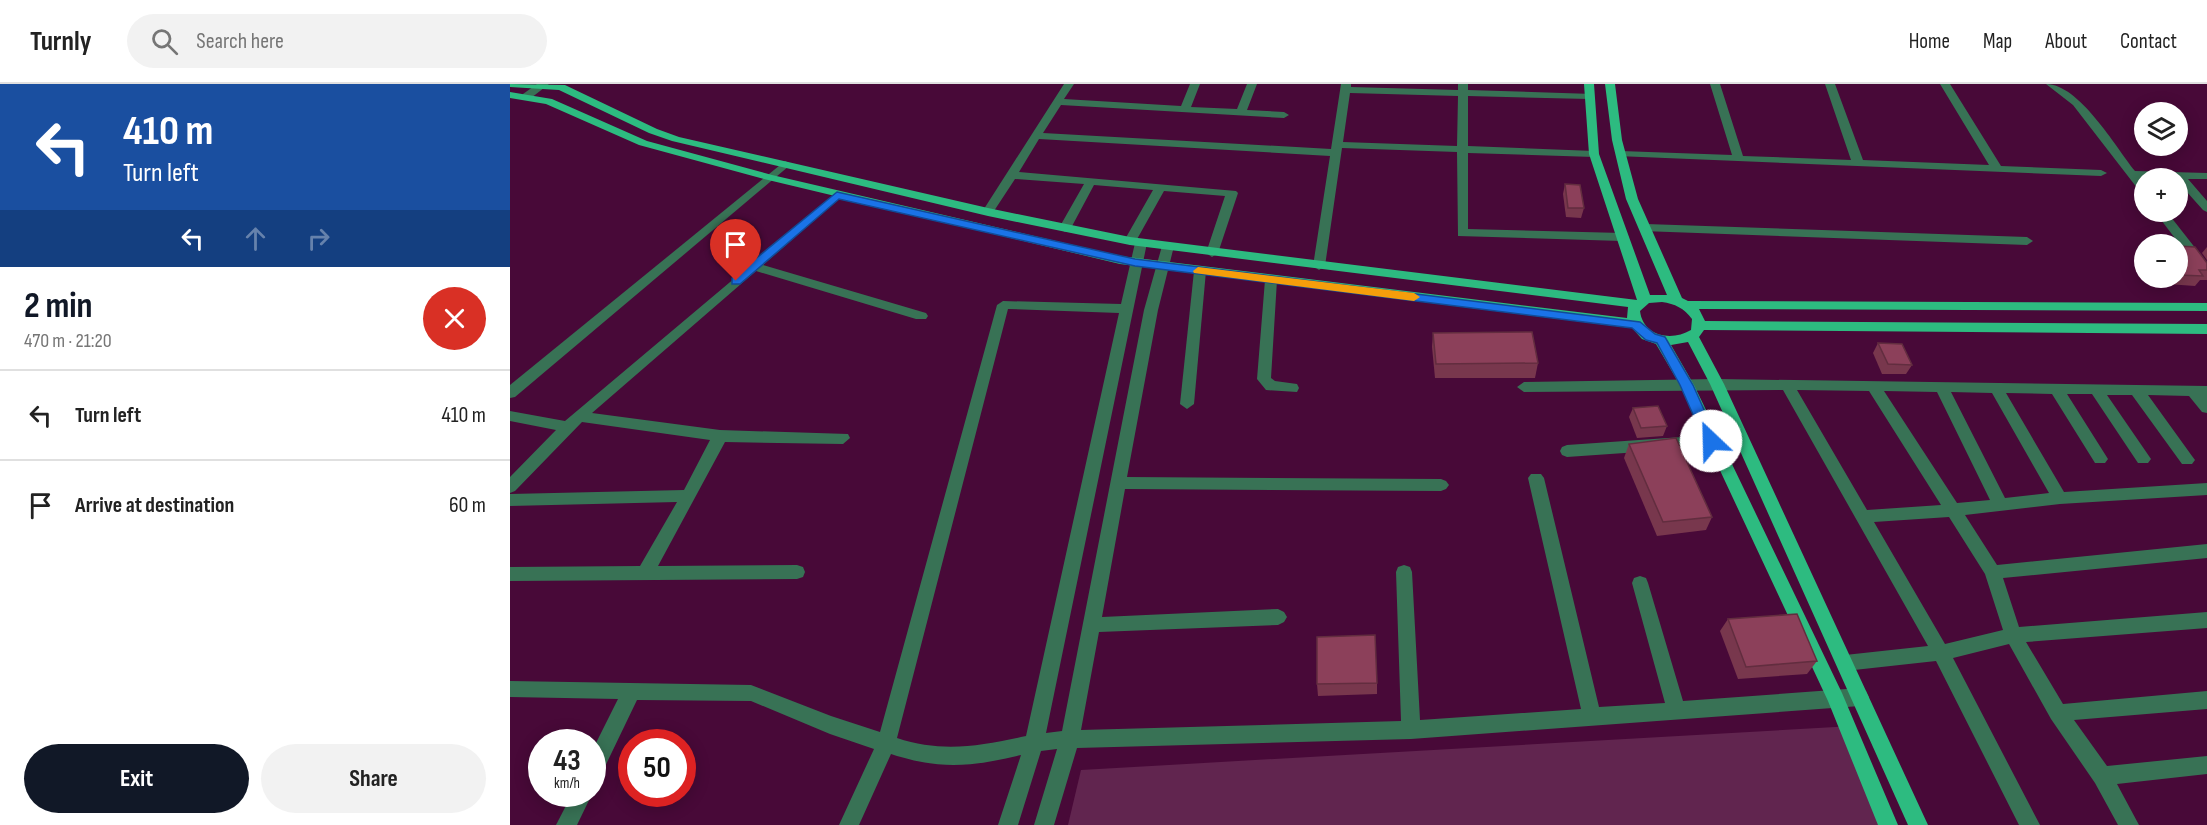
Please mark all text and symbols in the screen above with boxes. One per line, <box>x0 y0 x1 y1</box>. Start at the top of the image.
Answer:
search box <box>127 14 547 68</box>
text: Turnly <box>30 25 91 58</box>
icon: search <box>148 25 181 58</box>
text: Search here <box>196 28 284 55</box>
text: Home <box>1909 29 1950 54</box>
text: Map <box>1983 29 2012 54</box>
text: About <box>2045 29 2087 54</box>
text: Contact <box>2120 29 2177 54</box>
map controls <box>2134 102 2188 288</box>
button: layers <box>2134 102 2188 156</box>
text: 410 m <box>123 106 213 157</box>
icon: left <box>24 108 102 186</box>
text: Turn left <box>123 157 199 189</box>
button: + <box>2134 168 2188 222</box>
pin <box>710 219 761 281</box>
icon: left <box>176 222 209 255</box>
icon: ahead <box>239 222 272 255</box>
icon: right <box>302 222 335 255</box>
icon: arrive <box>719 228 752 261</box>
button: − <box>2134 234 2188 288</box>
text: 2 min <box>24 285 93 328</box>
button: close <box>423 287 486 350</box>
text: 470 m · 21:20 <box>24 329 112 353</box>
icon: left <box>24 399 57 432</box>
text: Turn left <box>75 402 141 429</box>
text: 410 m <box>442 402 486 429</box>
position arrow <box>1679 409 1743 473</box>
icon: arrive <box>24 489 57 522</box>
text: Arrive at destination <box>75 492 234 519</box>
text: 60 m <box>449 492 486 519</box>
speed limit sign: 50 <box>618 729 696 807</box>
text: 43 <box>553 743 581 779</box>
button: Exit <box>24 744 249 813</box>
button: Share <box>261 744 486 813</box>
text: km/h <box>554 774 580 793</box>

